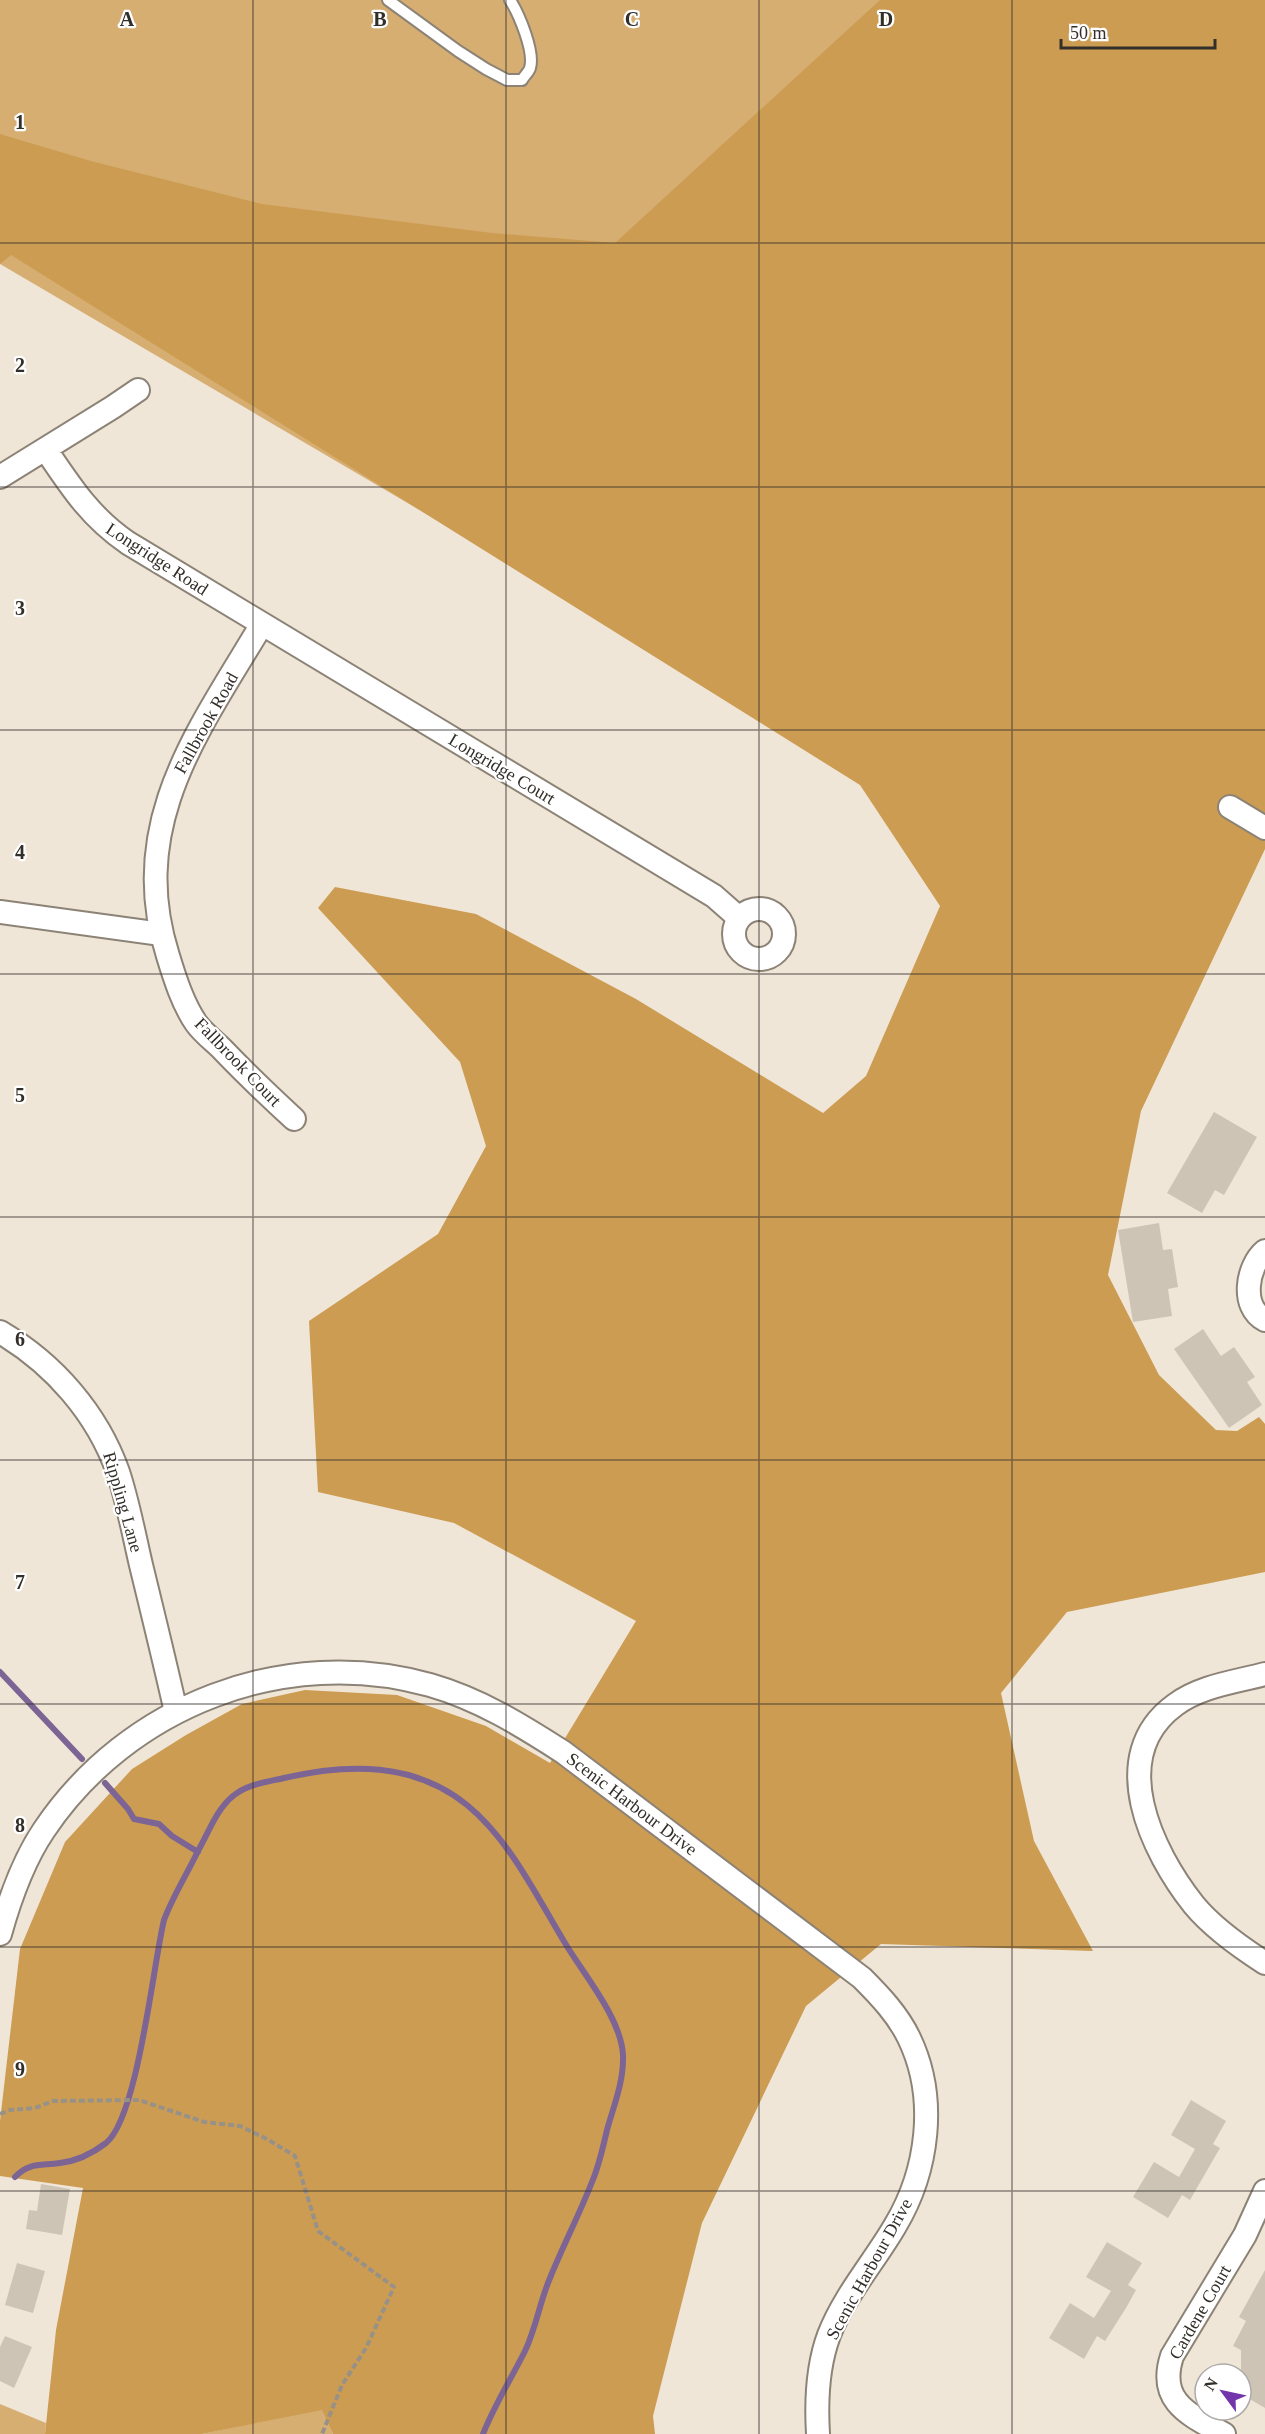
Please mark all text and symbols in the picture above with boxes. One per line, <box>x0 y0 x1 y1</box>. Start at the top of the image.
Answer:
text: A <box>120 8 135 30</box>
text: B <box>373 8 387 30</box>
text: C <box>625 8 639 30</box>
text: D <box>879 8 893 30</box>
scale bar <box>1061 12 1216 50</box>
text: 50 m <box>1070 23 1107 43</box>
text: 1 <box>15 111 25 133</box>
text: 2 <box>15 354 25 376</box>
street label: Longridge Road <box>102 519 212 599</box>
text: 3 <box>15 597 25 619</box>
street label: Fallbrook Road <box>170 669 242 777</box>
street label: Longridge Court <box>445 729 559 809</box>
text: 4 <box>15 841 25 863</box>
street label: Fallbrook Court <box>191 1014 285 1110</box>
text: 5 <box>15 1084 25 1106</box>
text: 6 <box>15 1328 25 1350</box>
street label: Rippling Lane <box>99 1450 147 1555</box>
text: 7 <box>15 1571 25 1593</box>
street label: Scenic Harbour Drive <box>563 1748 701 1860</box>
text: 8 <box>15 1814 25 1836</box>
text: 9 <box>15 2058 25 2080</box>
street label: Scenic Harbour Drive <box>822 2195 916 2343</box>
street label: Cardene Court <box>1165 2261 1235 2363</box>
north arrow <box>1193 2362 1253 2422</box>
text: N <box>1201 2374 1221 2394</box>

